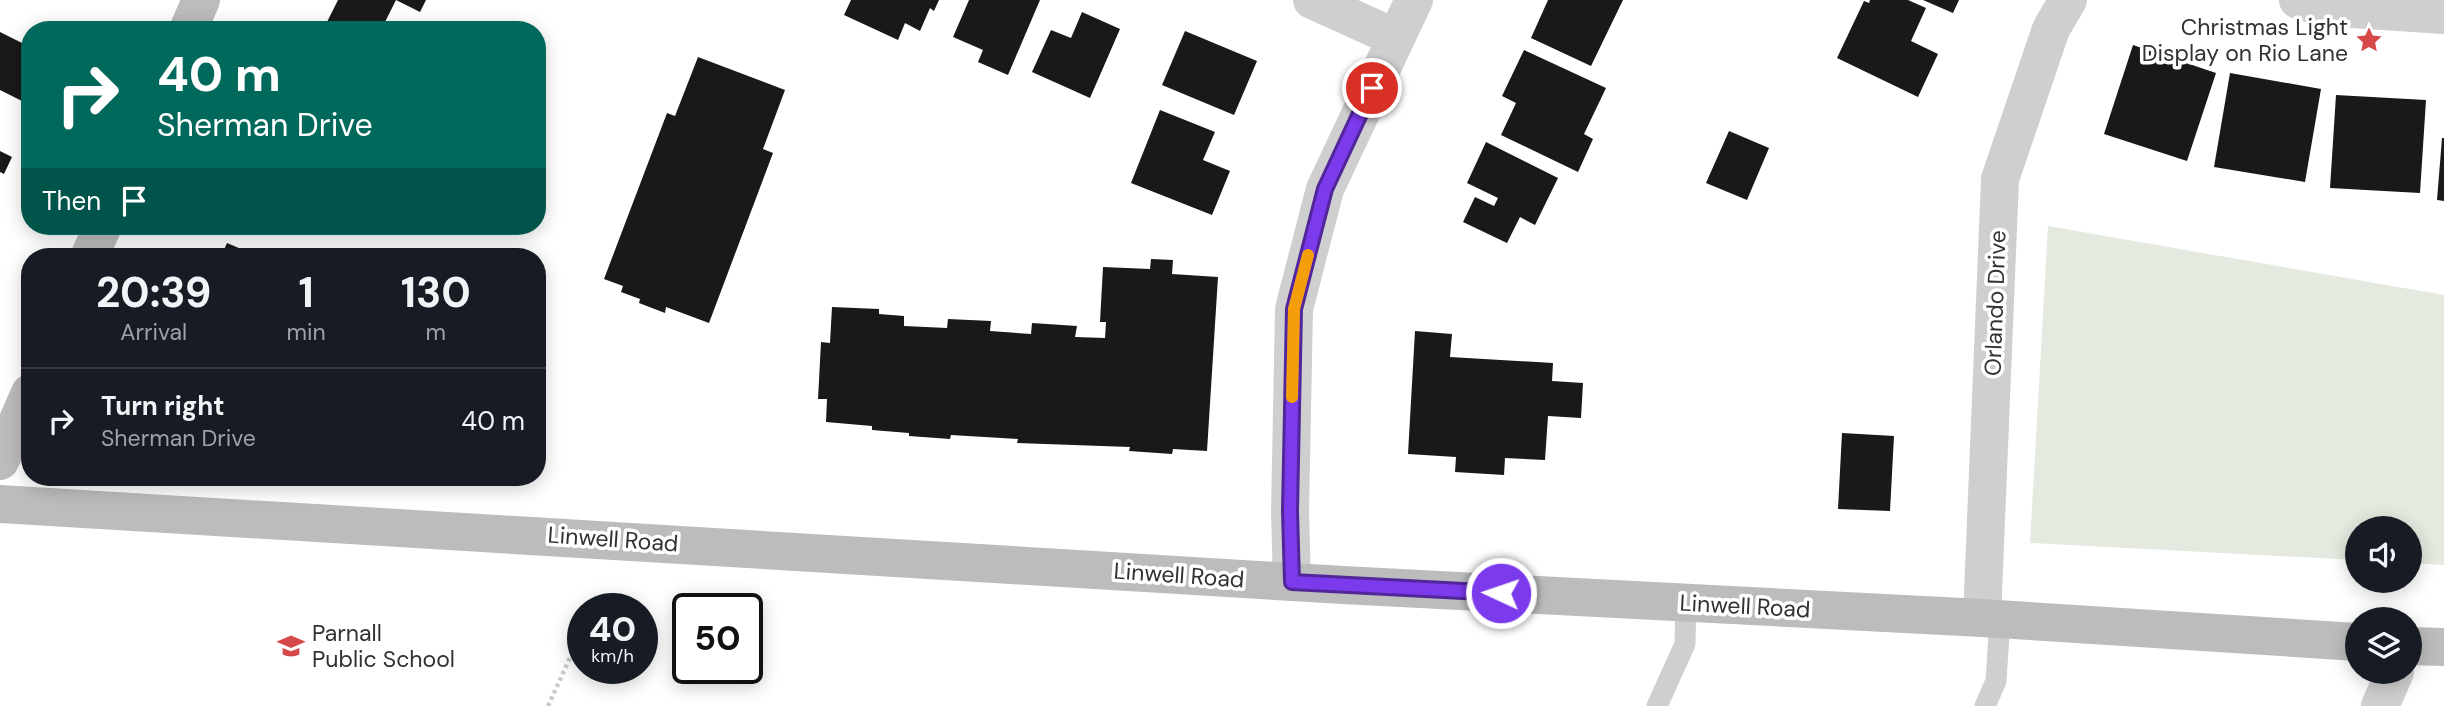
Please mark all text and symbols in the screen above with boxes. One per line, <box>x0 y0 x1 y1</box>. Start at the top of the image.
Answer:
place label: Christmas Light Display on Rio Lane <box>2142 12 2348 68</box>
place icon: Christmas Light Display on Rio Lane <box>2354 25 2384 55</box>
text: 40 m <box>157 42 281 106</box>
icon: right <box>42 49 133 140</box>
pin <box>1342 58 1402 118</box>
icon: arrive <box>1353 69 1391 107</box>
text: Sherman Drive <box>157 104 373 146</box>
icon: arrive <box>115 182 153 220</box>
text: Then <box>42 184 101 218</box>
street label: Orlando Drive <box>1977 230 2013 376</box>
text: 20:39 <box>96 265 211 320</box>
text: 1 <box>298 265 314 320</box>
text: 130 <box>401 265 471 320</box>
text: Arrival <box>120 317 187 347</box>
text: min <box>286 317 326 347</box>
text: m <box>426 317 446 347</box>
text: Turn right <box>101 389 225 423</box>
icon: right <box>42 402 80 440</box>
text: 40 m <box>461 404 525 438</box>
text: Sherman Drive <box>101 423 256 453</box>
map controls <box>2345 516 2422 684</box>
button: sound <box>2345 516 2422 593</box>
street label: Linwell Road <box>547 519 679 559</box>
street label: Linwell Road <box>1113 555 1245 595</box>
position arrow <box>1464 556 1538 630</box>
street label: Linwell Road <box>1679 588 1811 624</box>
speed limit sign: 50 <box>672 593 763 684</box>
text: 40 <box>589 606 636 652</box>
button: layers <box>2345 607 2422 684</box>
place label: Parnall Public School <box>312 618 455 674</box>
school or university icon: Parnall Public School <box>276 631 306 661</box>
text: km/h <box>591 644 634 668</box>

